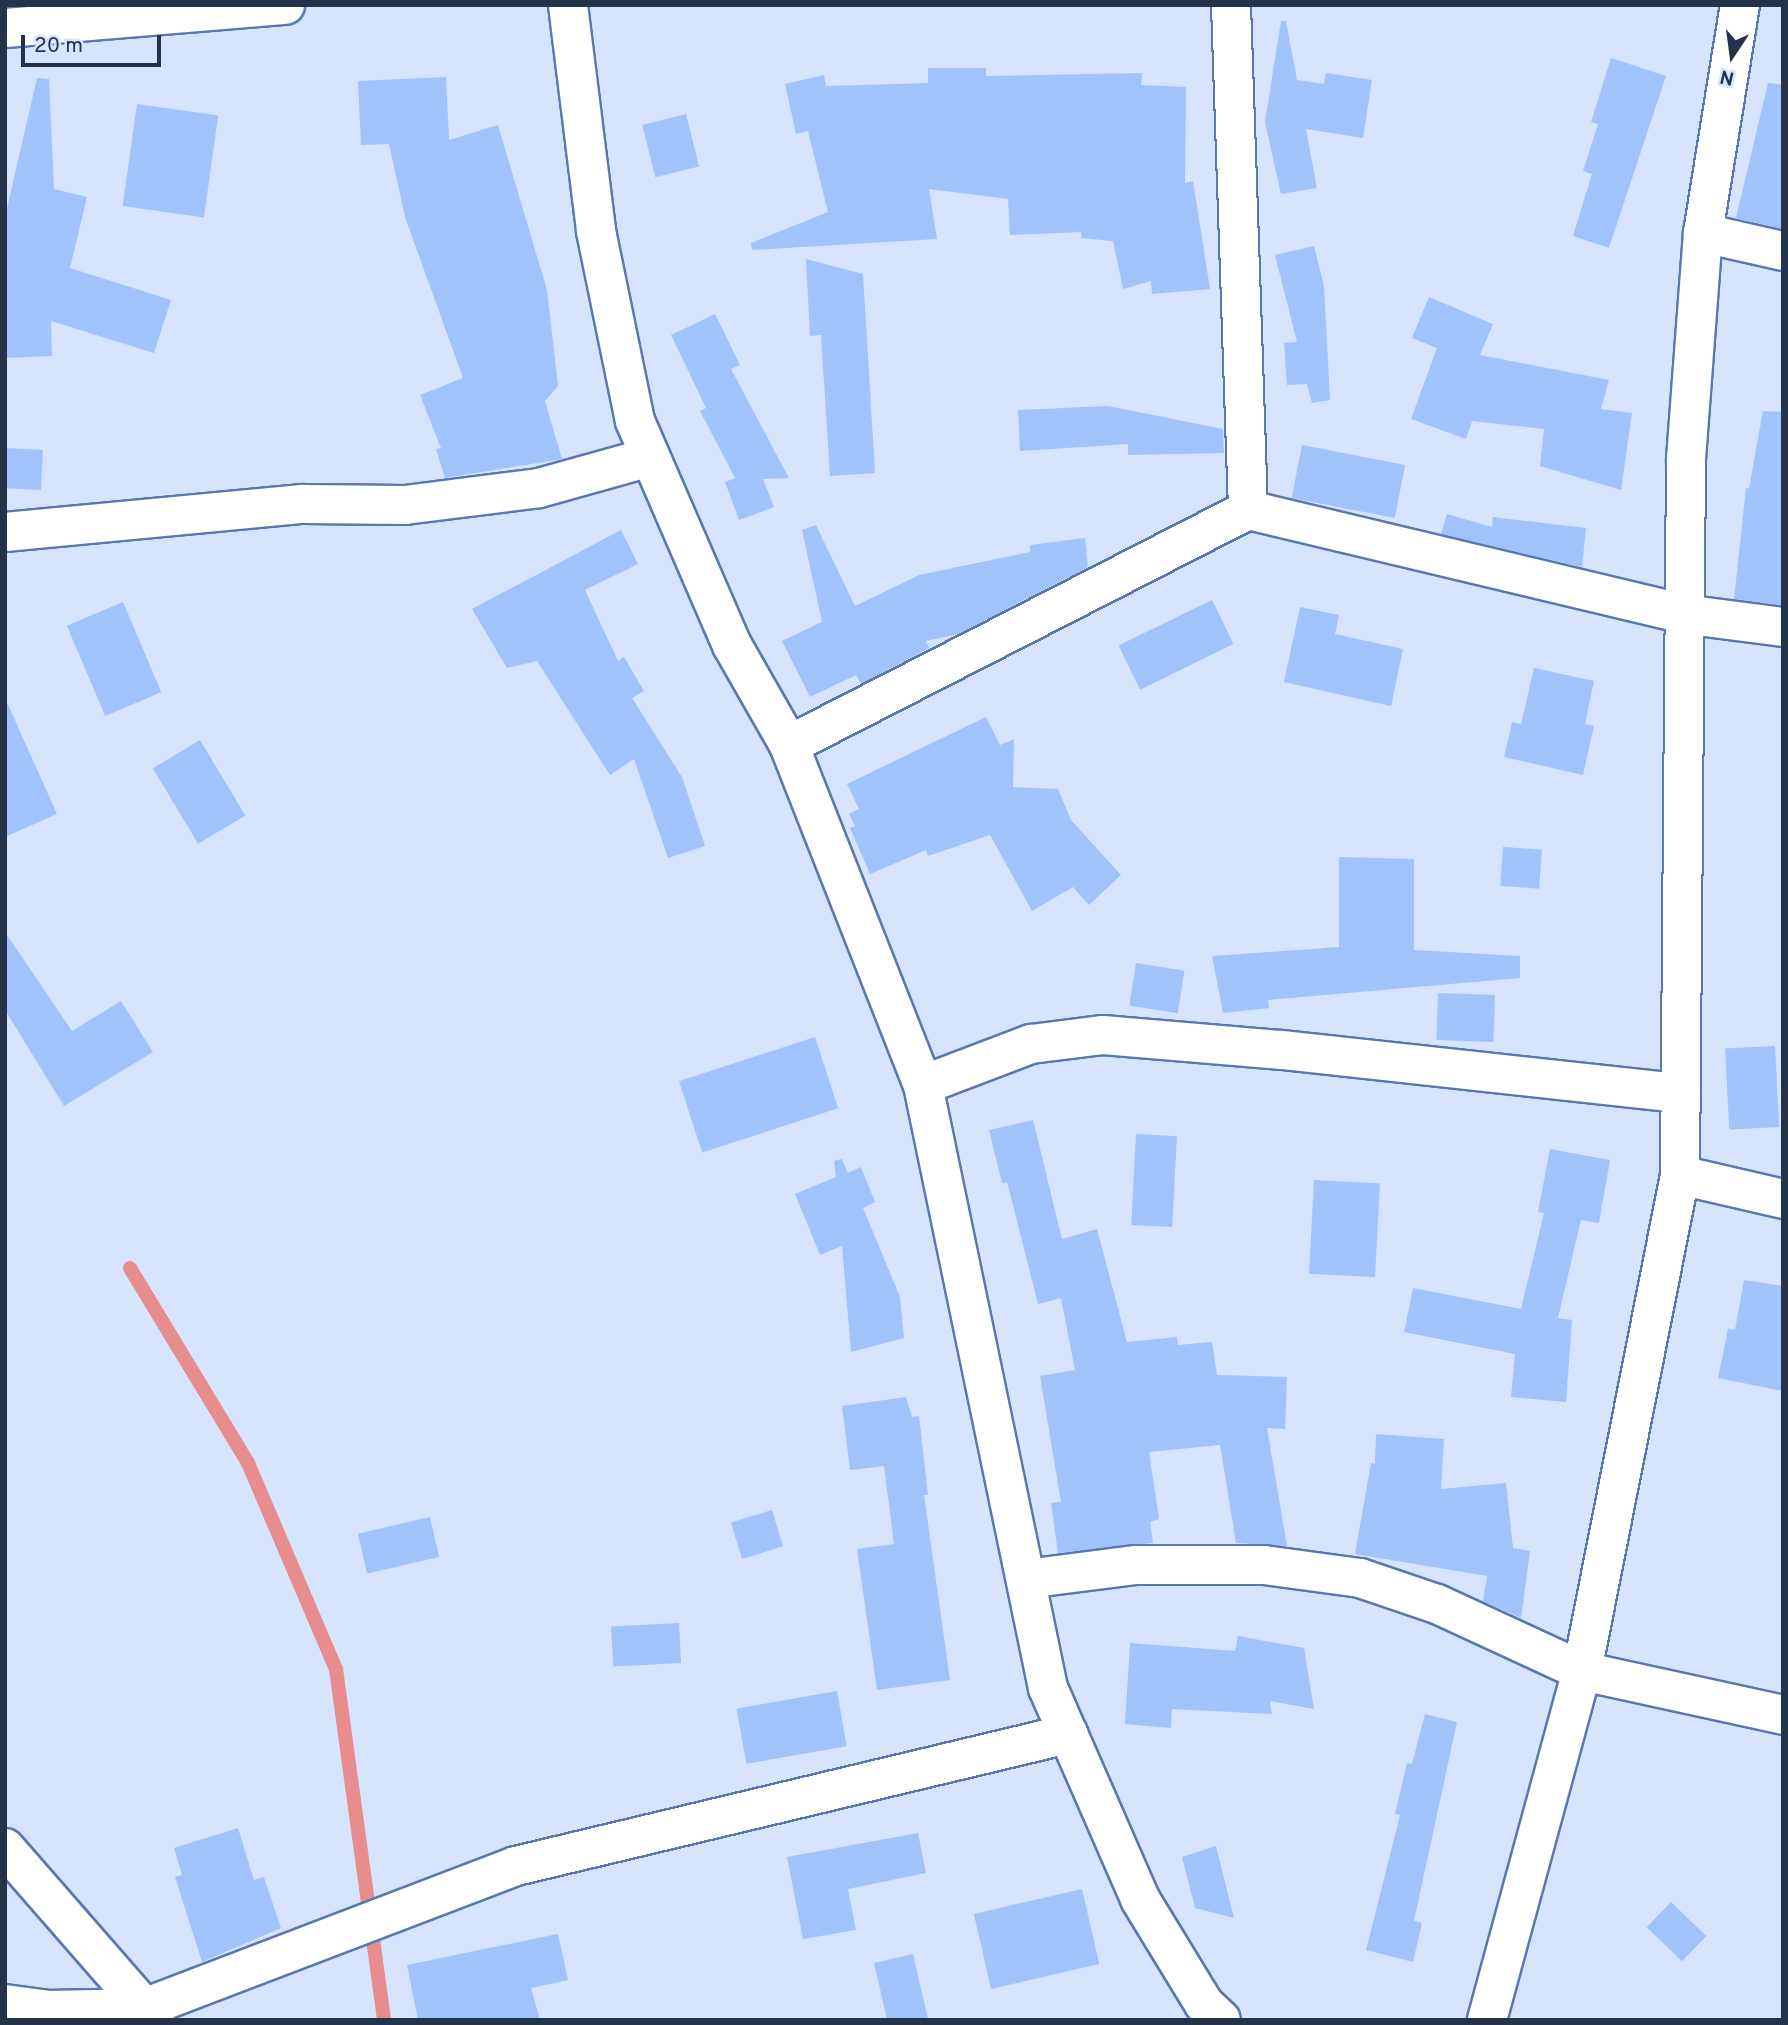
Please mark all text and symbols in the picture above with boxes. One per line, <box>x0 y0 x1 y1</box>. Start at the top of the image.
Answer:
scale bar <box>24 21 164 65</box>
north arrow <box>1697 21 1767 91</box>
text: 20 m <box>34 33 83 60</box>
text: N <box>1718 63 1737 90</box>

